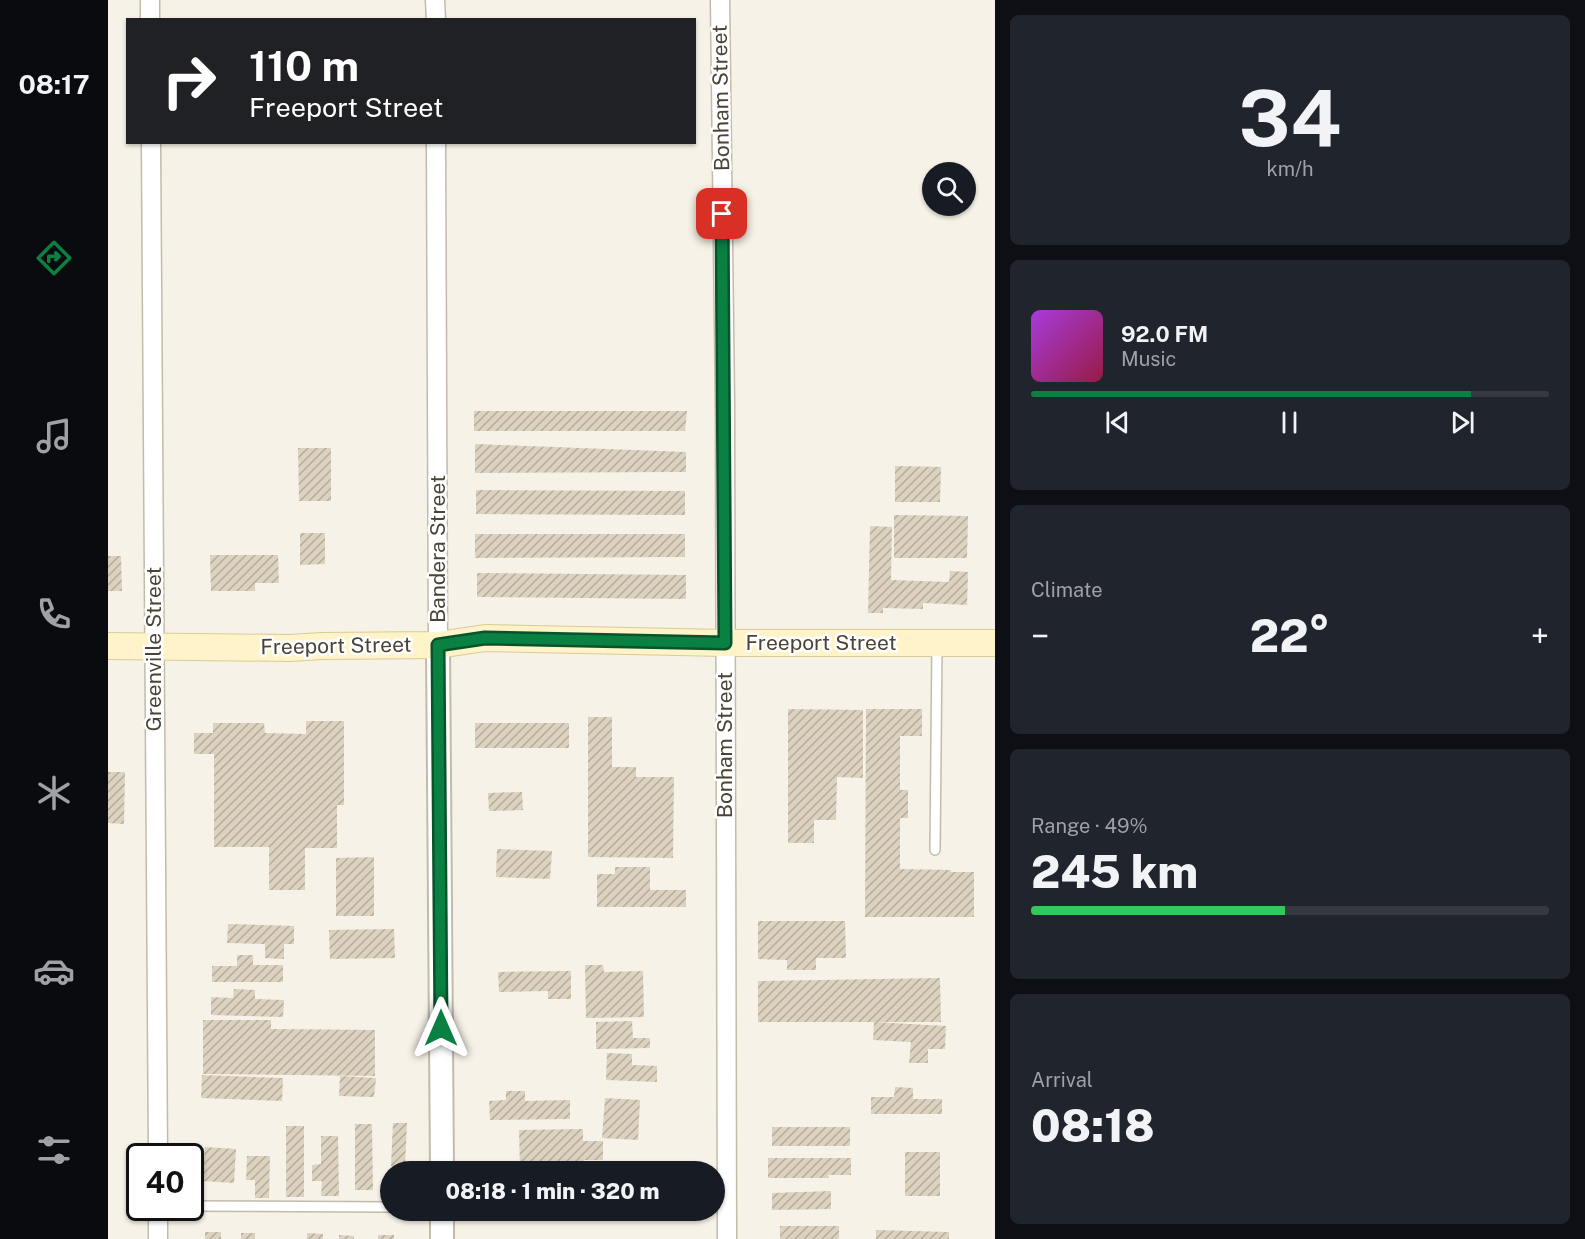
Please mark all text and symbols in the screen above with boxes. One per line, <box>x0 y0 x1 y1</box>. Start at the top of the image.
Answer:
street label: Bonham Street <box>707 25 734 171</box>
text: 110 m <box>249 41 359 90</box>
icon: right <box>150 42 228 120</box>
text: 08:17 <box>18 68 90 100</box>
text: 34 <box>1239 72 1341 164</box>
text: Freeport Street <box>249 91 443 123</box>
text: km/h <box>1266 157 1314 181</box>
map controls <box>922 162 976 216</box>
button: search <box>922 162 976 216</box>
pin <box>696 188 747 239</box>
icon: arrive <box>705 197 738 230</box>
icon: directions <box>33 237 75 279</box>
text: 92.0 FM <box>1121 321 1208 347</box>
text: Music <box>1121 347 1176 371</box>
icon: previous <box>1101 406 1134 439</box>
icon: pause <box>1273 406 1306 439</box>
icon: next <box>1446 406 1479 439</box>
icon: music <box>33 415 75 457</box>
street label: Bandera Street <box>425 475 450 623</box>
street label: Greenville Street <box>141 566 166 732</box>
text: Climate <box>1031 578 1103 602</box>
icon: phone <box>33 593 75 635</box>
text: 22° <box>1250 609 1330 662</box>
text: − <box>1031 617 1049 655</box>
text: + <box>1531 617 1549 655</box>
street label: Freeport Street <box>745 630 897 655</box>
street label: Freeport Street <box>260 632 412 659</box>
street label: Bonham Street <box>712 672 737 818</box>
icon: climate <box>33 772 75 814</box>
text: Range · 49% <box>1031 814 1148 838</box>
text: 245 km <box>1031 845 1198 898</box>
icon: car <box>33 950 75 992</box>
position arrow <box>409 996 473 1060</box>
text: Arrival <box>1031 1068 1093 1092</box>
text: 08:18 <box>1031 1099 1155 1152</box>
icon: filters <box>33 1129 75 1171</box>
speed limit sign: 40 <box>126 1143 204 1221</box>
text: 08:18 · 1 min · 320 m <box>446 1178 659 1204</box>

